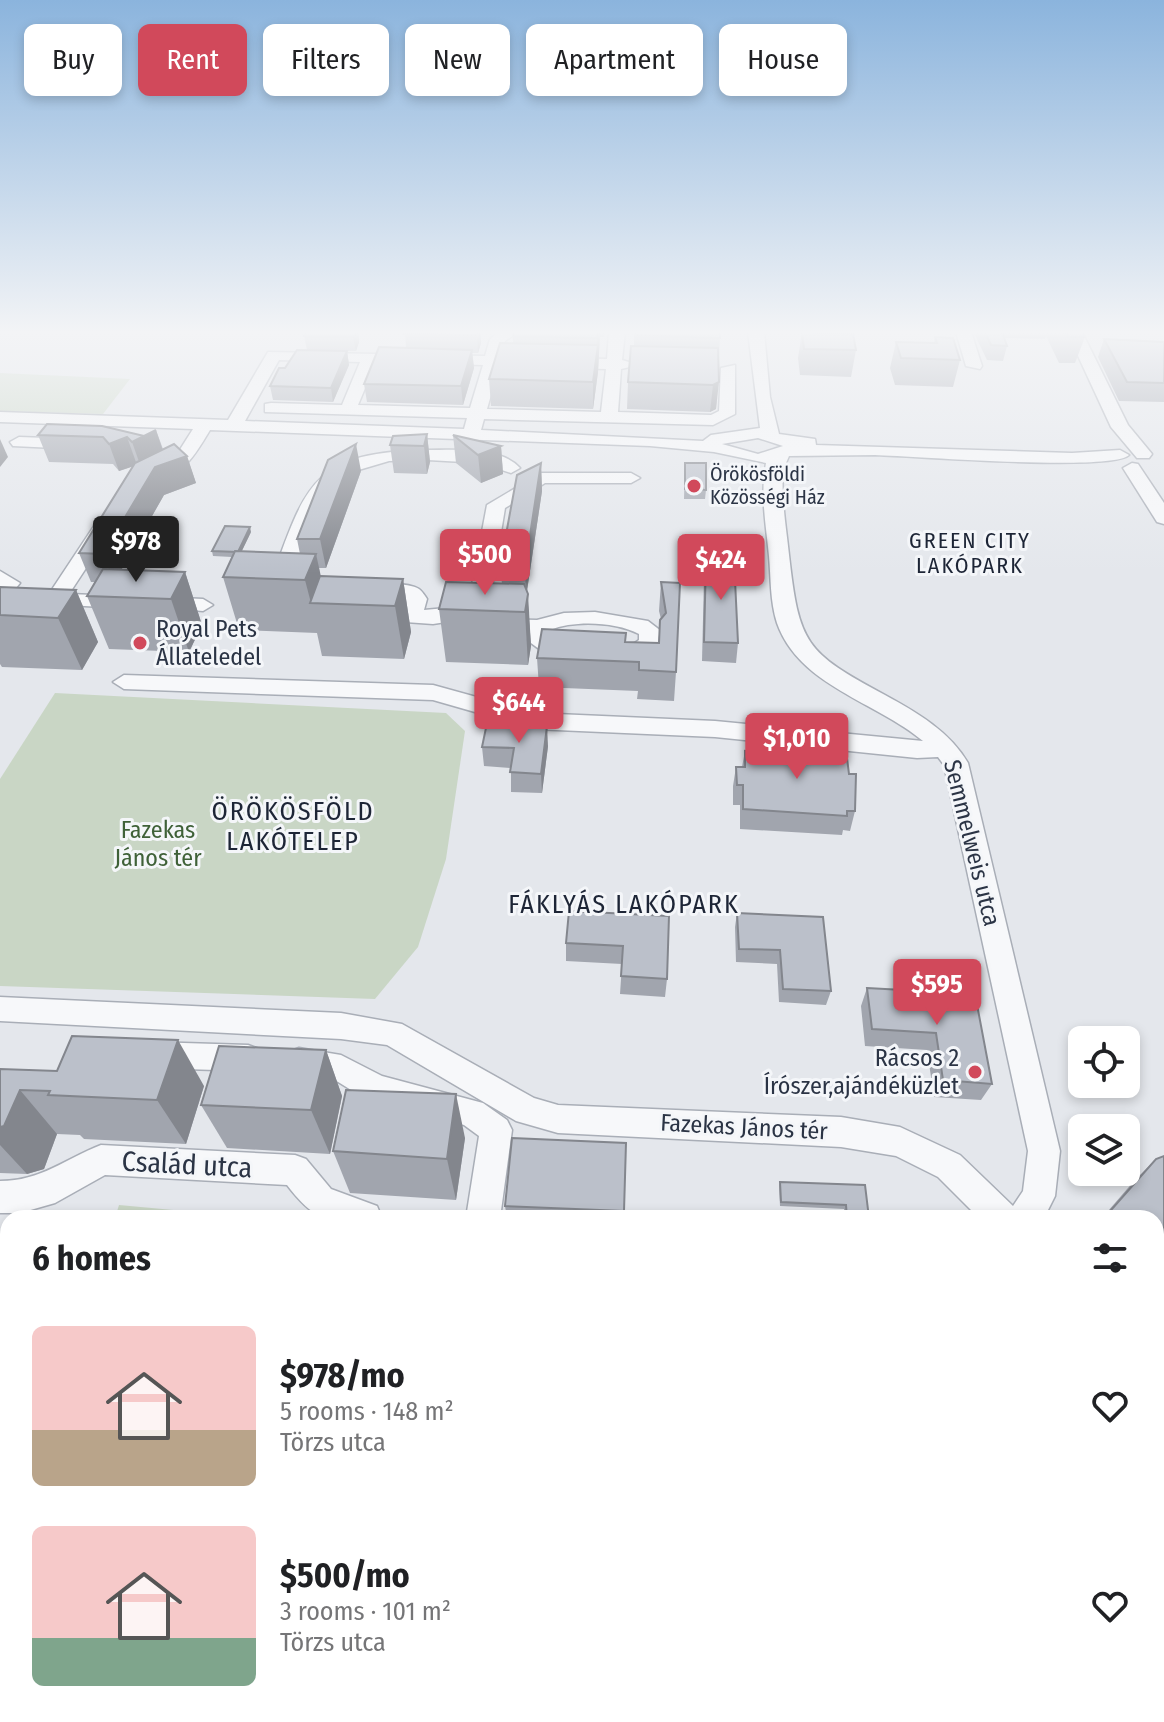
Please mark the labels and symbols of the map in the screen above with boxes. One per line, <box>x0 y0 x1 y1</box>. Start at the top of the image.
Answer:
place label: Örökösföldi Közösségi Ház <box>710 462 825 509</box>
marker: Örökösföldi Közösségi Ház <box>685 477 703 495</box>
pin: $978 <box>89 516 183 584</box>
district label: GREEN CITY LAKÓPARK <box>909 527 1031 579</box>
pin: $500 <box>438 529 532 597</box>
pin: $424 <box>674 534 768 602</box>
place label: Royal Pets Állateledel <box>156 615 261 671</box>
marker: Royal Pets Állateledel <box>131 634 149 652</box>
pin: $644 <box>472 677 566 745</box>
pin: $1,010 <box>732 713 862 781</box>
street label: Semmelweis utca <box>938 757 1006 929</box>
district label: ÖRÖKÖSFÖLD LAKÓTELEP <box>211 796 375 857</box>
park label: Fazekas János tér <box>114 816 202 872</box>
district label: FÁKLYÁS LAKÓPARK <box>508 889 740 920</box>
pin: $595 <box>890 959 984 1027</box>
place label: Rácsos 2 Írószer,ajándéküzlet <box>764 1044 959 1100</box>
marker: Rácsos 2 Írószer,ajándéküzlet <box>966 1063 984 1081</box>
street label: Fazekas János tér <box>660 1109 829 1145</box>
street label: Család utca <box>121 1145 253 1184</box>

